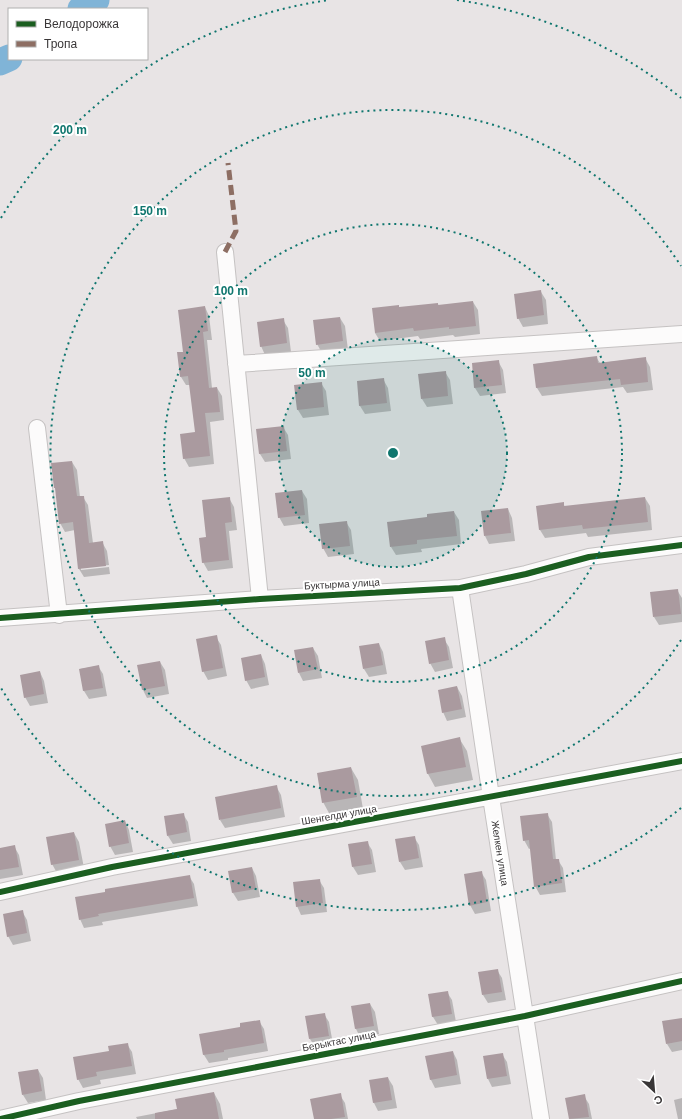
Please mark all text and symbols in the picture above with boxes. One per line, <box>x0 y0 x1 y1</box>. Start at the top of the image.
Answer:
legend <box>8 8 148 60</box>
text: Велодорожка <box>44 17 119 31</box>
text: Тропа <box>44 37 78 51</box>
text: 200 m <box>53 123 87 137</box>
text: 150 m <box>133 204 167 218</box>
text: 100 m <box>214 284 248 298</box>
text: 50 m <box>298 366 326 380</box>
centre of rings <box>386 446 400 460</box>
street label: Буктырма улица <box>304 576 381 591</box>
street label: Шенгелди улица <box>300 803 378 827</box>
street label: Желкен улица <box>489 820 511 887</box>
street label: Берыктас улица <box>301 1028 377 1054</box>
north arrow <box>634 1071 674 1111</box>
text: С <box>652 1093 665 1107</box>

